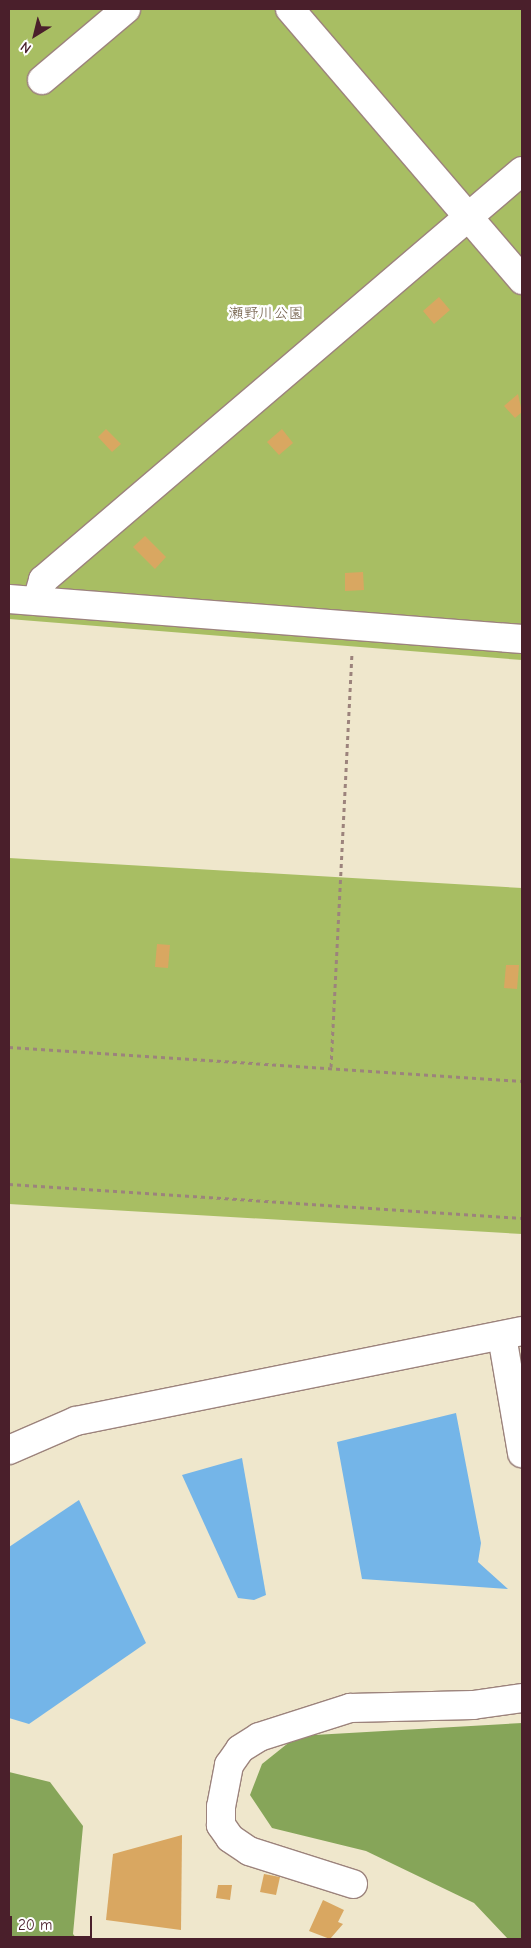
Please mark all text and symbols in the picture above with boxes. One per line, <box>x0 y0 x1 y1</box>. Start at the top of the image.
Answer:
north arrow <box>10 10 60 60</box>
text: N <box>17 38 35 57</box>
park label: 瀬野川公園 <box>229 305 303 323</box>
scale bar <box>12 1906 95 1938</box>
text: 20 m <box>18 1916 52 1934</box>

